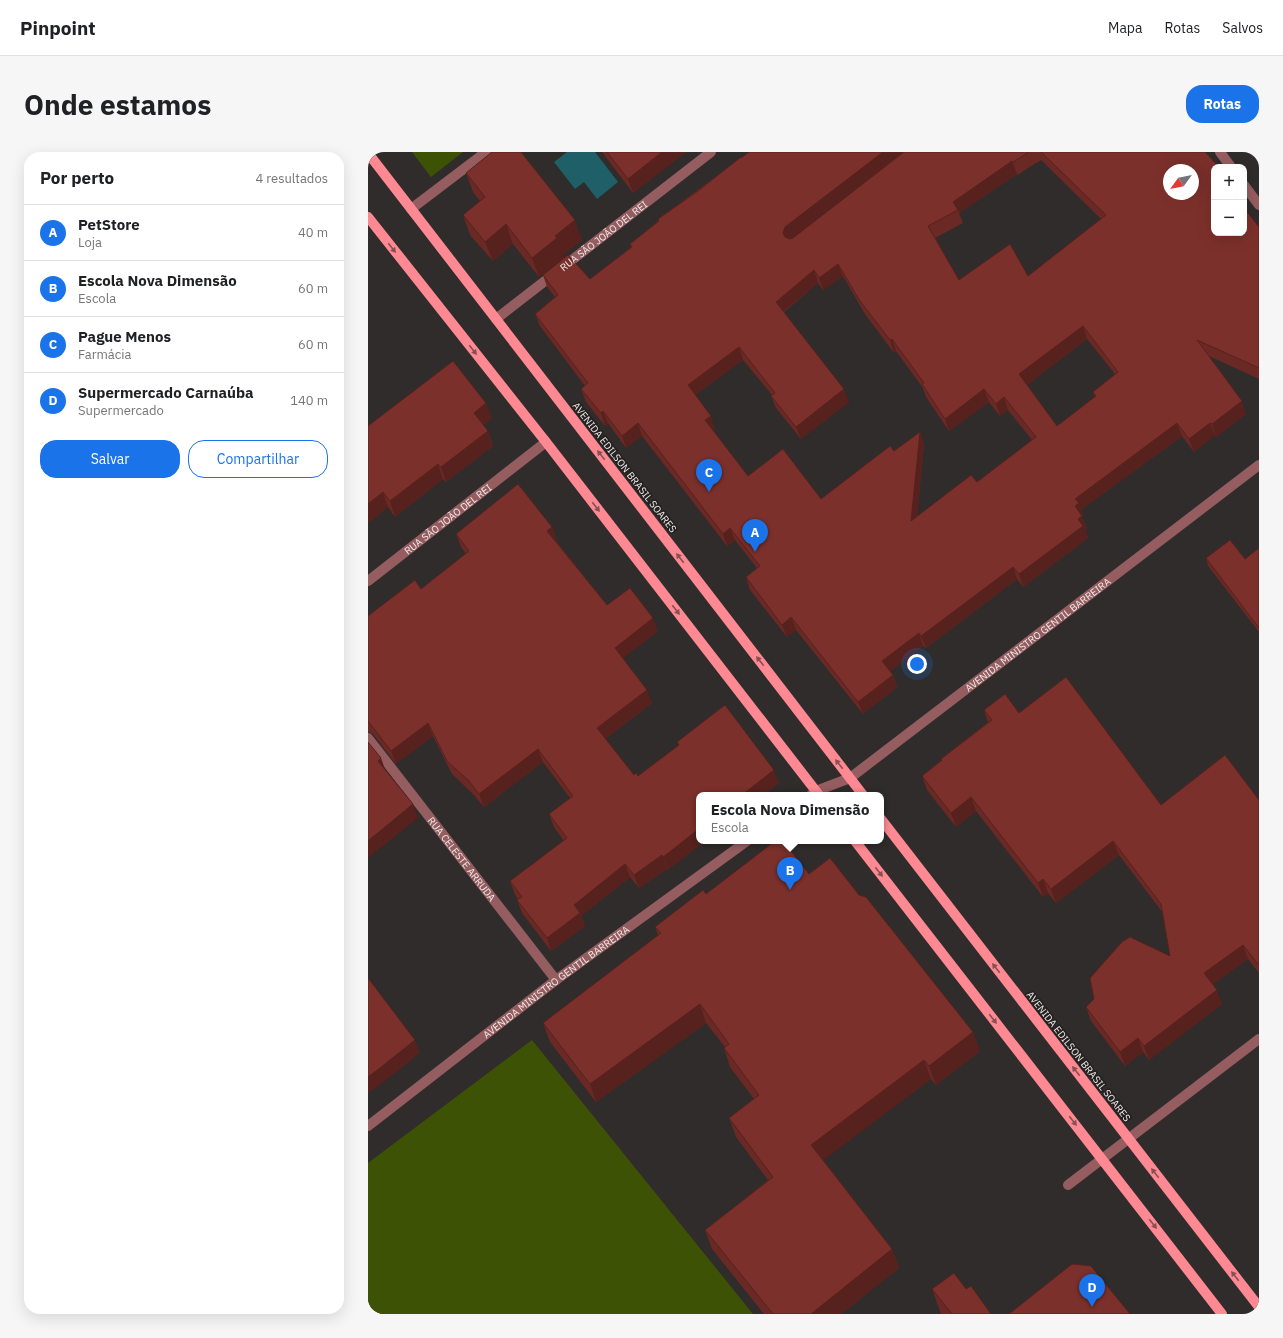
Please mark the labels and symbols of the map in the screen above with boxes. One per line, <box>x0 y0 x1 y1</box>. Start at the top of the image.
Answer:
north arrow <box>1163 164 1199 200</box>
street label: RUA SÃO JOÃO DEL REI <box>557 198 650 274</box>
one-way arrow <box>388 242 397 253</box>
one-way arrow <box>469 344 477 355</box>
street label: AVENIDA EDILSON BRASIL SOARES <box>570 400 680 535</box>
one-way arrow <box>597 450 605 461</box>
pin: C <box>696 459 722 492</box>
street label: RUA SÃO JOÃO DEL REI <box>402 481 494 557</box>
one-way arrow <box>592 501 601 512</box>
pin: A <box>742 519 768 552</box>
one-way arrow <box>676 553 684 564</box>
street label: AVENIDA MINISTRO GENTIL BARREIRA <box>962 575 1114 695</box>
one-way arrow <box>672 604 680 615</box>
your location <box>907 654 927 674</box>
one-way arrow <box>755 656 764 667</box>
one-way arrow <box>835 759 843 770</box>
street label: RUA CELESTE ARRUDA <box>425 814 499 904</box>
pin: B <box>777 857 803 890</box>
one-way arrow <box>875 866 883 877</box>
street label: AVENIDA MINISTRO GENTIL BARREIRA <box>480 922 633 1041</box>
one-way arrow <box>992 962 1000 973</box>
street label: AVENIDA EDILSON BRASIL SOARES <box>1024 989 1134 1124</box>
one-way arrow <box>989 1013 998 1024</box>
one-way arrow <box>1071 1065 1080 1076</box>
one-way arrow <box>1069 1116 1077 1127</box>
one-way arrow <box>1151 1168 1159 1179</box>
one-way arrow <box>1148 1218 1157 1229</box>
one-way arrow <box>1231 1271 1239 1282</box>
pin: D <box>1079 1274 1105 1307</box>

